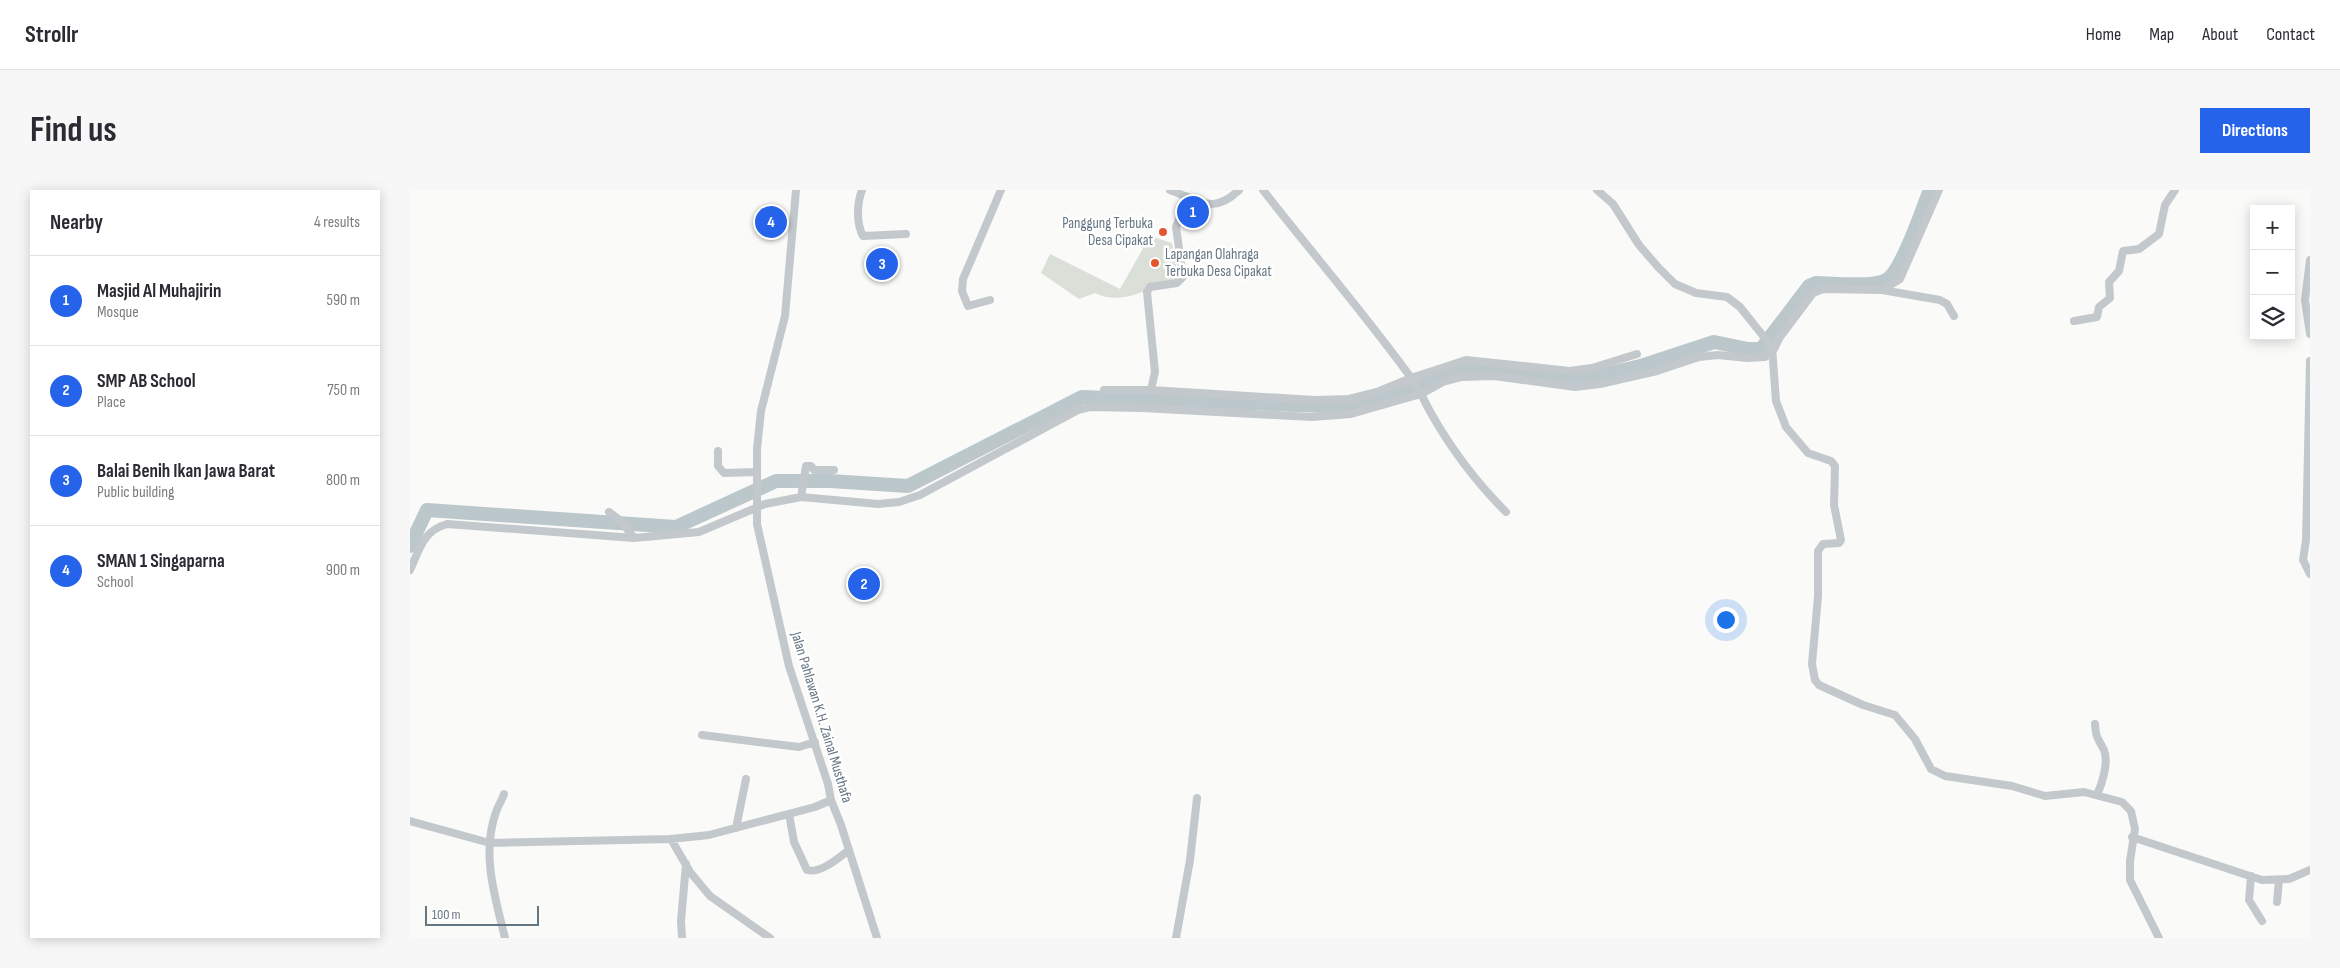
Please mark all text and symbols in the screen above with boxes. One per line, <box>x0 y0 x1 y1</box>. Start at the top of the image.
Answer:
text: Strollr <box>25 20 79 49</box>
text: Home <box>2086 24 2121 45</box>
text: Map <box>2149 24 2174 45</box>
text: About <box>2202 24 2238 45</box>
text: Contact <box>2266 24 2315 45</box>
button: Directions <box>2200 108 2310 153</box>
text: Find us <box>30 109 117 152</box>
pin: 1 <box>1177 193 1209 231</box>
pin: 4 <box>755 203 787 241</box>
map controls <box>2250 205 2295 340</box>
button: + <box>2250 205 2295 250</box>
text: Nearby <box>50 210 103 235</box>
text: 4 results <box>314 213 360 232</box>
place label: Panggung Terbuka Desa Cipakat <box>1062 214 1153 250</box>
marker: Panggung Terbuka Desa Cipakat <box>1157 226 1169 238</box>
pin: 3 <box>866 245 898 283</box>
place label: Lapangan Olahraga Terbuka Desa Cipakat <box>1165 245 1272 281</box>
button: − <box>2250 250 2295 295</box>
marker: Lapangan Olahraga Terbuka Desa Cipakat <box>1149 257 1161 269</box>
text: Masjid Al Muhajirin <box>97 280 221 303</box>
text: 1 <box>63 291 69 310</box>
text: 590 m <box>327 291 360 310</box>
button: layers <box>2250 295 2295 340</box>
text: Mosque <box>97 303 139 322</box>
text: SMP AB School <box>97 370 196 393</box>
text: 2 <box>62 381 70 400</box>
text: 750 m <box>327 381 360 400</box>
text: Place <box>97 393 126 412</box>
text: Balai Benih Ikan Jawa Barat <box>97 460 275 483</box>
text: 3 <box>62 471 70 490</box>
text: 800 m <box>326 471 360 490</box>
text: Public building <box>97 483 174 502</box>
text: SMAN 1 Singaparna <box>97 550 225 573</box>
text: 4 <box>62 561 70 580</box>
text: 900 m <box>326 561 360 580</box>
pin: 2 <box>848 565 880 603</box>
text: School <box>97 573 133 592</box>
your location <box>1713 607 1739 633</box>
street label: Jalan Pahlawan K.H. Zainal Musthafa <box>786 628 857 805</box>
scale bar <box>425 903 539 926</box>
text: 100 m <box>432 906 461 923</box>

